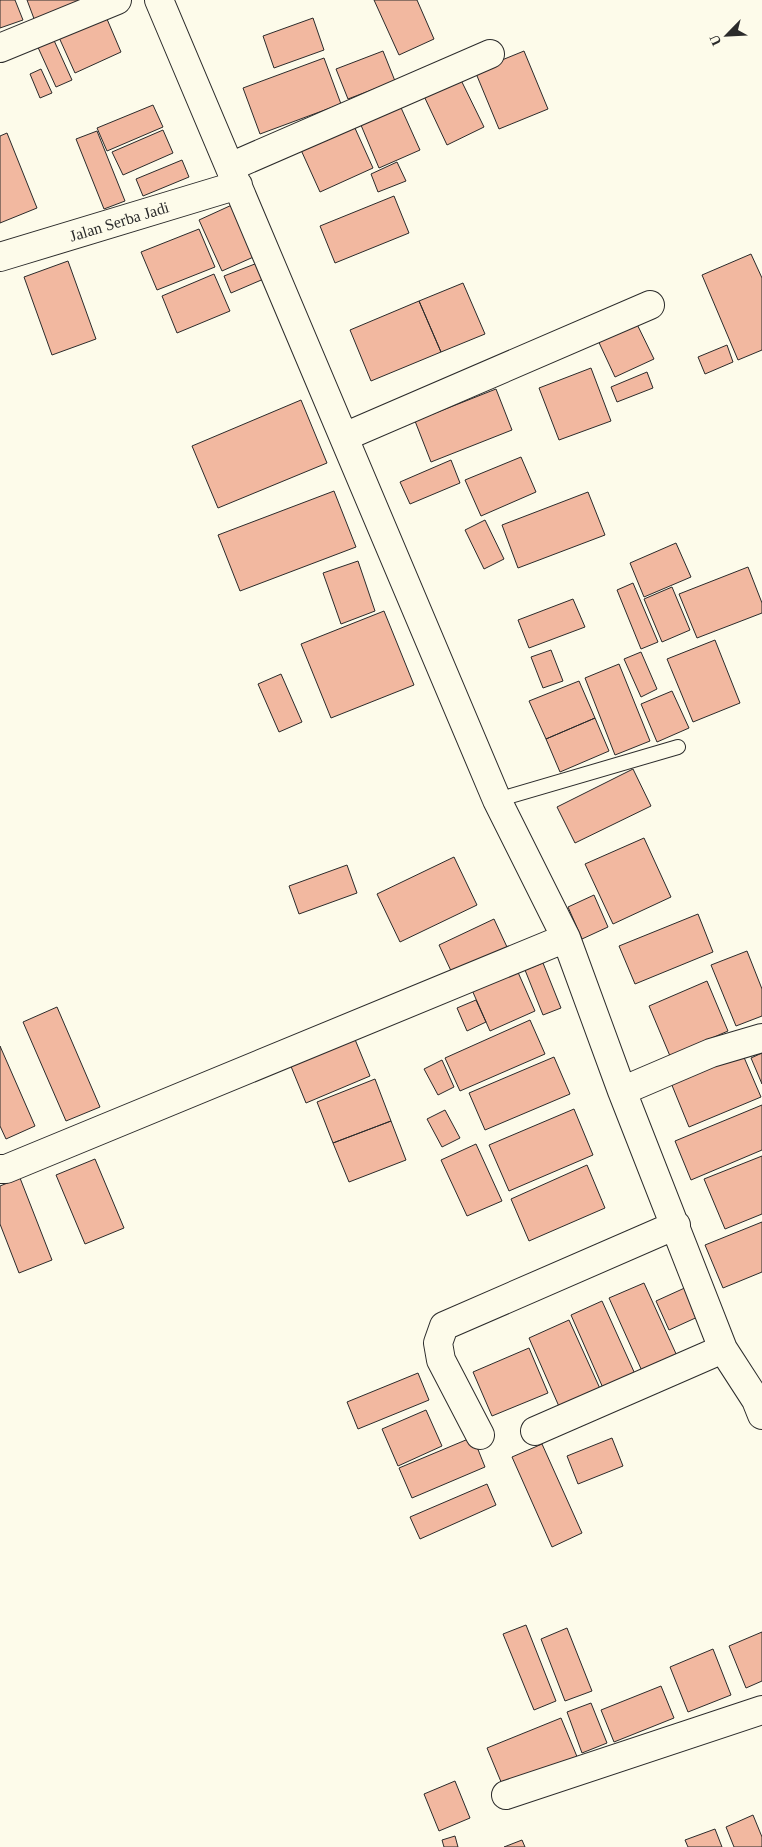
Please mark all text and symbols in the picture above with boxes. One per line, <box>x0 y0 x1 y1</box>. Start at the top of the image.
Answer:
north arrow <box>702 10 752 60</box>
text: U <box>707 32 724 48</box>
street label: Jalan Serba Jadi <box>67 198 171 245</box>

